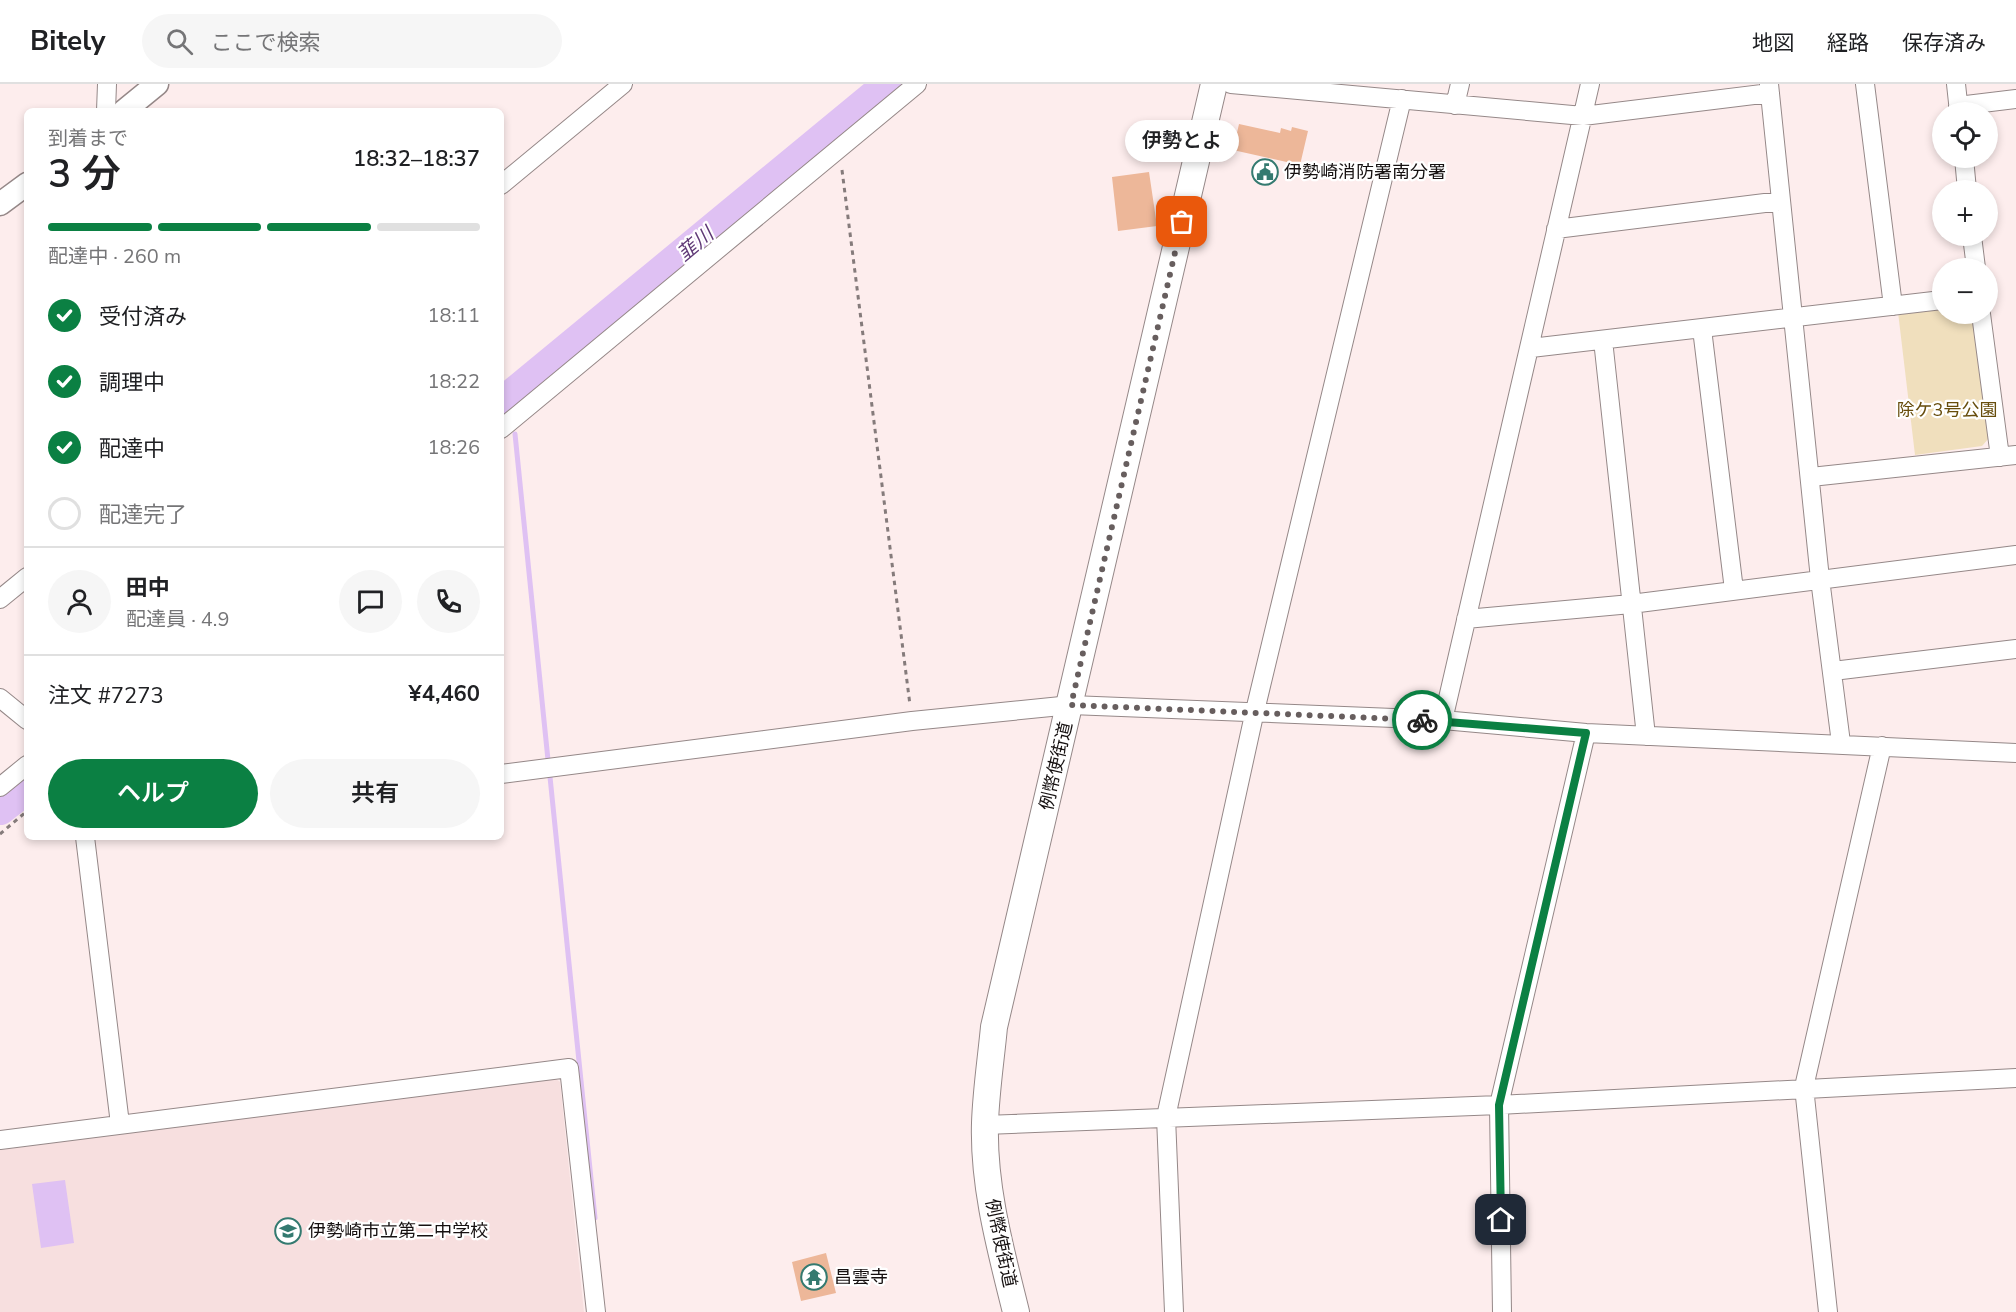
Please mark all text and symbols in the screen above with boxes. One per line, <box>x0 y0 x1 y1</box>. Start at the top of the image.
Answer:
search box <box>142 14 562 68</box>
text: Bitely <box>30 22 106 60</box>
icon: search <box>163 25 196 58</box>
text: ここで検索 <box>211 28 321 58</box>
text: 地図 <box>1752 29 1794 57</box>
text: 経路 <box>1827 29 1869 57</box>
text: 保存済み <box>1902 29 1986 57</box>
map controls <box>1932 102 1998 324</box>
button: locate <box>1932 102 1998 168</box>
callout: 伊勢とよ <box>1125 120 1239 162</box>
text: 到着まで <box>48 125 128 152</box>
text: 伊勢とよ <box>1142 127 1222 154</box>
text: 18:32–18:37 <box>353 144 480 174</box>
text: 3 分 <box>48 148 121 201</box>
public building icon: 伊勢崎消防署南分署 <box>1250 157 1280 187</box>
place label: 伊勢崎消防署南分署 <box>1284 160 1446 184</box>
button: + <box>1932 180 1998 246</box>
pin <box>1156 196 1207 247</box>
icon: bag <box>1165 205 1198 238</box>
water label: 韮川 <box>671 220 721 268</box>
text: 配達中 · 260 m <box>48 243 181 270</box>
button: − <box>1932 258 1998 324</box>
icon: check <box>48 299 81 332</box>
text: 受付済み <box>99 302 187 332</box>
text: 18:11 <box>427 302 480 329</box>
icon: check <box>48 365 81 398</box>
text: 調理中 <box>99 368 165 398</box>
text: 18:22 <box>427 368 480 395</box>
park label: 除ケ3号公園 <box>1897 398 1997 422</box>
icon: check <box>48 431 81 464</box>
text: 配達中 <box>99 434 165 464</box>
text: 18:26 <box>427 434 480 461</box>
text: 配達完了 <box>99 500 187 530</box>
button: person <box>48 570 111 633</box>
button: chat <box>339 570 402 633</box>
button: phone <box>417 570 480 633</box>
text: 田中 <box>126 573 170 603</box>
text: 配達員 · 4.9 <box>126 606 229 633</box>
text: ¥4,460 <box>409 679 480 709</box>
text: 注文 #7273 <box>48 681 164 711</box>
courier <box>1392 690 1452 750</box>
icon: bike <box>1406 704 1439 737</box>
street label: 例幣使街道 <box>1034 719 1078 813</box>
button: ヘルプ <box>48 759 258 828</box>
button: 共有 <box>270 759 480 828</box>
pin <box>1475 1194 1526 1245</box>
street label: 例幣使街道 <box>980 1196 1022 1290</box>
icon: home <box>1484 1203 1517 1236</box>
school or university icon: 伊勢崎市立第二中学校 <box>273 1216 303 1246</box>
place label: 伊勢崎市立第二中学校 <box>308 1219 488 1243</box>
temple icon: 昌雲寺 <box>799 1262 829 1292</box>
place label: 昌雲寺 <box>834 1265 888 1289</box>

